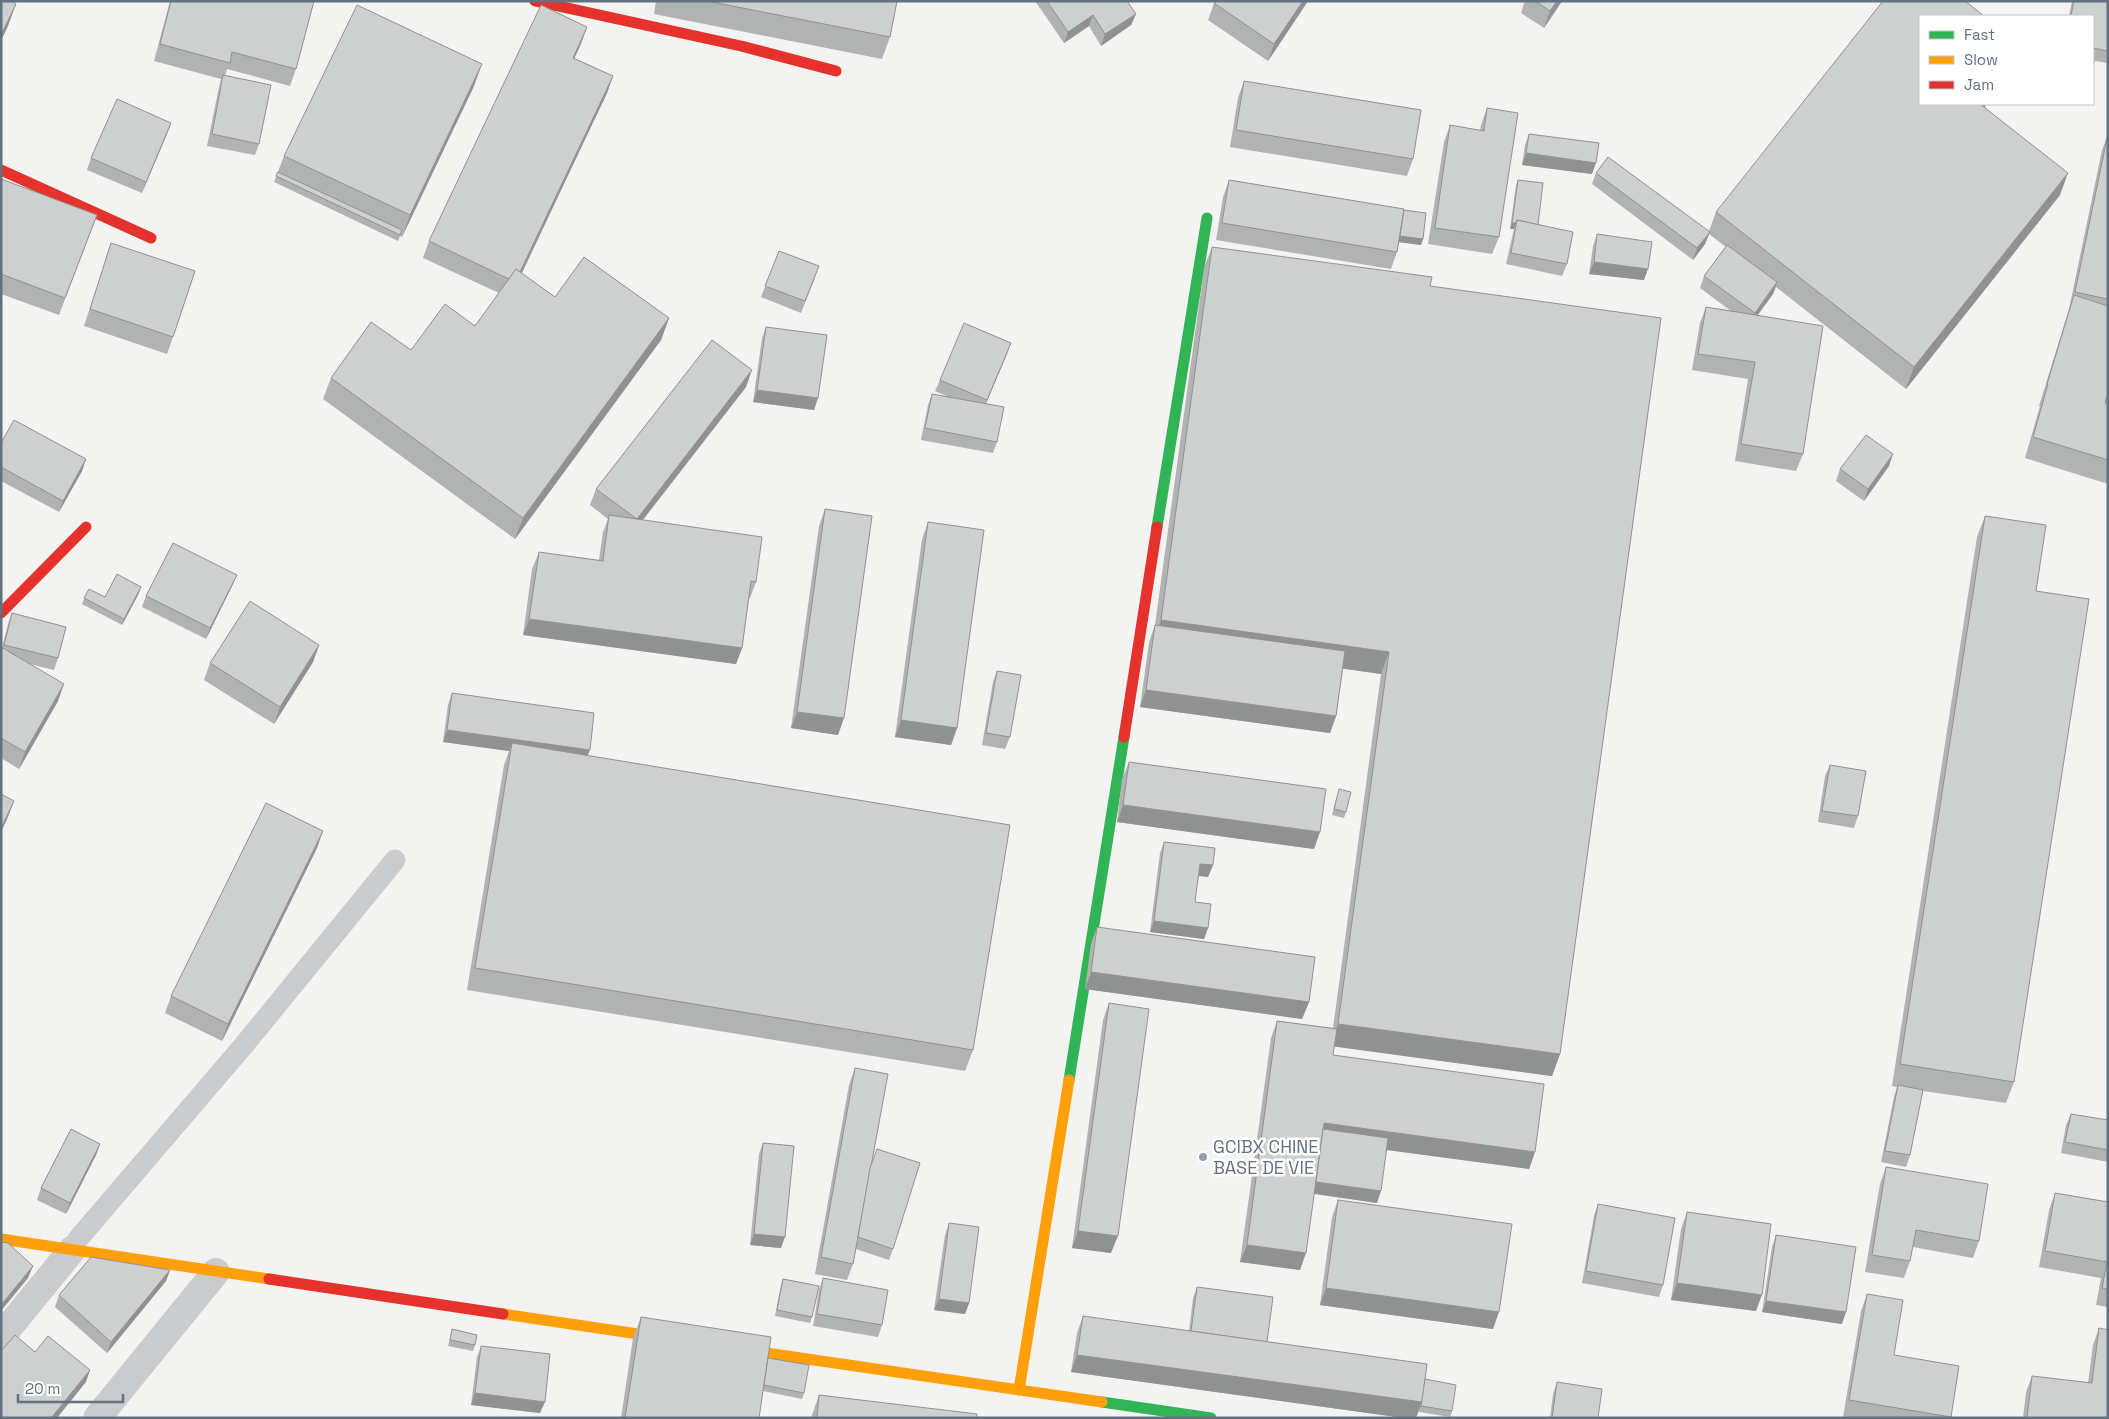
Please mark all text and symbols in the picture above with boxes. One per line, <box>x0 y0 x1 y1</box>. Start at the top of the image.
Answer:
legend <box>1919 15 2094 105</box>
text: Fast <box>1964 25 1995 44</box>
text: Slow <box>1964 50 1998 69</box>
text: Jam <box>1964 75 1994 94</box>
place label: GCIBX CHINE BASE DE VIE <box>1213 1135 1318 1179</box>
marker: GCIBX CHINE BASE DE VIE <box>1197 1151 1209 1163</box>
scale bar <box>18 1372 122 1404</box>
text: 20 m <box>25 1379 60 1398</box>

